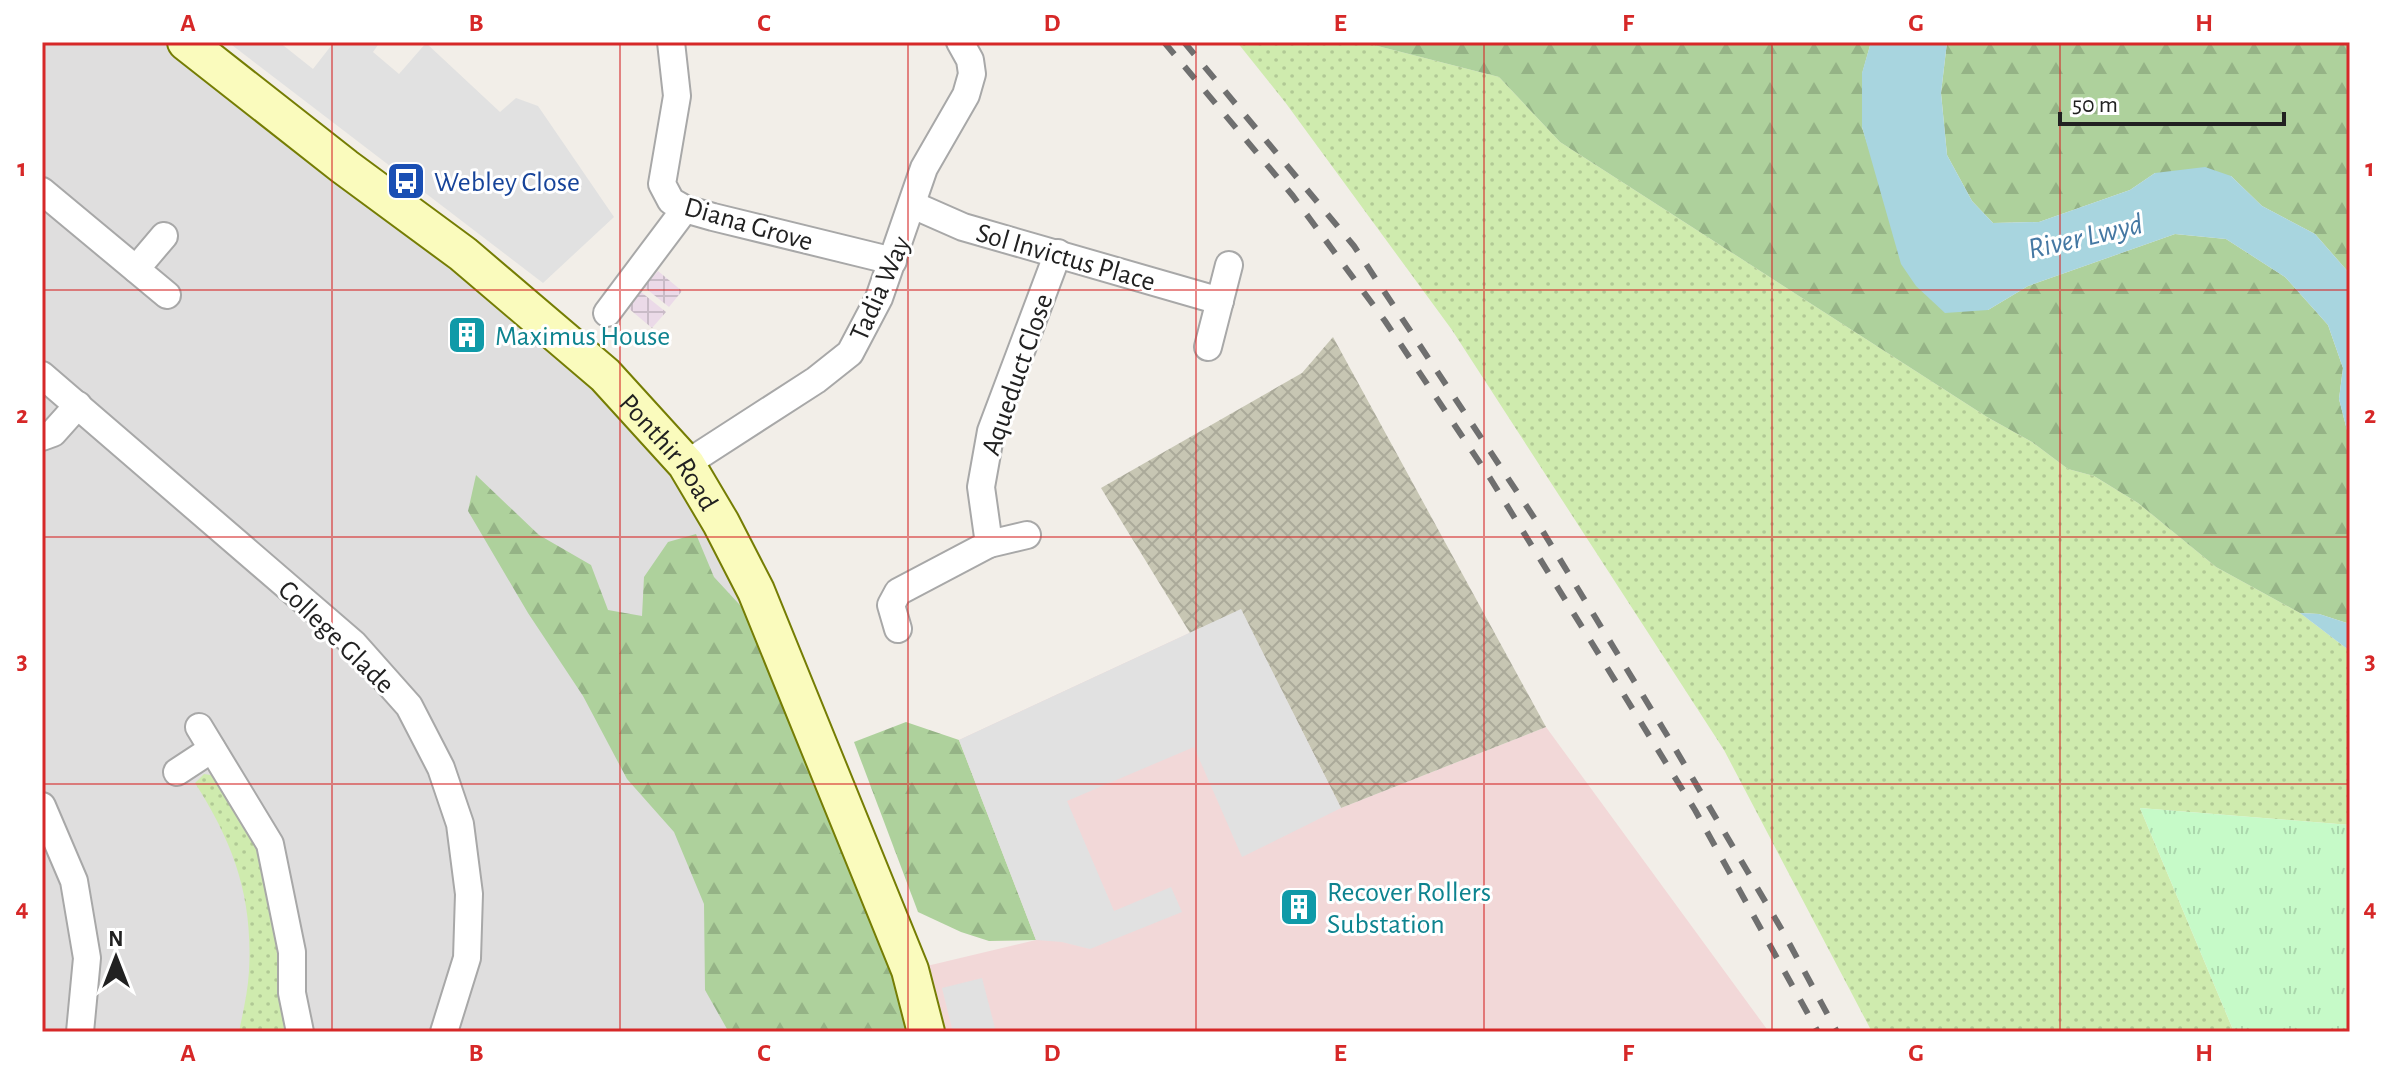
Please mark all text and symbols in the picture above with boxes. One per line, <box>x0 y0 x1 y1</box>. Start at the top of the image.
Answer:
text: A <box>180 10 196 36</box>
text: B <box>468 10 484 36</box>
text: C <box>757 10 771 36</box>
text: D <box>1043 10 1061 36</box>
text: E <box>1333 10 1347 36</box>
text: F <box>1622 10 1635 36</box>
text: G <box>1908 10 1924 36</box>
text: H <box>2195 10 2213 36</box>
scale bar <box>2060 76 2284 126</box>
text: 50 m <box>2072 93 2118 117</box>
text: 1 <box>17 155 27 181</box>
text: 1 <box>2365 155 2375 181</box>
bus stop icon: Webley Close <box>385 160 427 202</box>
place label: Webley Close <box>434 169 580 197</box>
street label: Diana Grove <box>681 193 816 257</box>
water label: River Lwyd <box>2025 209 2145 265</box>
street label: Sol Invictus Place <box>973 219 1158 297</box>
street label: Tadia Way <box>845 232 916 346</box>
street label: Aqueduct Close <box>977 290 1059 459</box>
building icon: Maximus House <box>446 314 488 356</box>
place label: Maximus House <box>495 323 670 351</box>
street label: Ponthir Road <box>613 389 722 516</box>
text: 2 <box>16 402 28 428</box>
text: 2 <box>2364 402 2376 428</box>
street label: College Glade <box>272 576 399 699</box>
text: 3 <box>16 648 28 674</box>
text: 3 <box>2364 648 2376 674</box>
place label: Recover Rollers Substation <box>1327 879 1491 939</box>
building icon: Recover Rollers Substation <box>1278 886 1320 928</box>
text: 4 <box>15 895 29 921</box>
text: 4 <box>2363 895 2377 921</box>
north arrow <box>76 918 156 998</box>
text: N <box>108 928 124 950</box>
text: A <box>180 1040 196 1066</box>
text: B <box>468 1040 484 1066</box>
text: C <box>757 1040 771 1066</box>
text: D <box>1043 1040 1061 1066</box>
text: E <box>1333 1040 1347 1066</box>
text: F <box>1622 1040 1635 1066</box>
text: G <box>1908 1040 1924 1066</box>
text: H <box>2195 1040 2213 1066</box>

